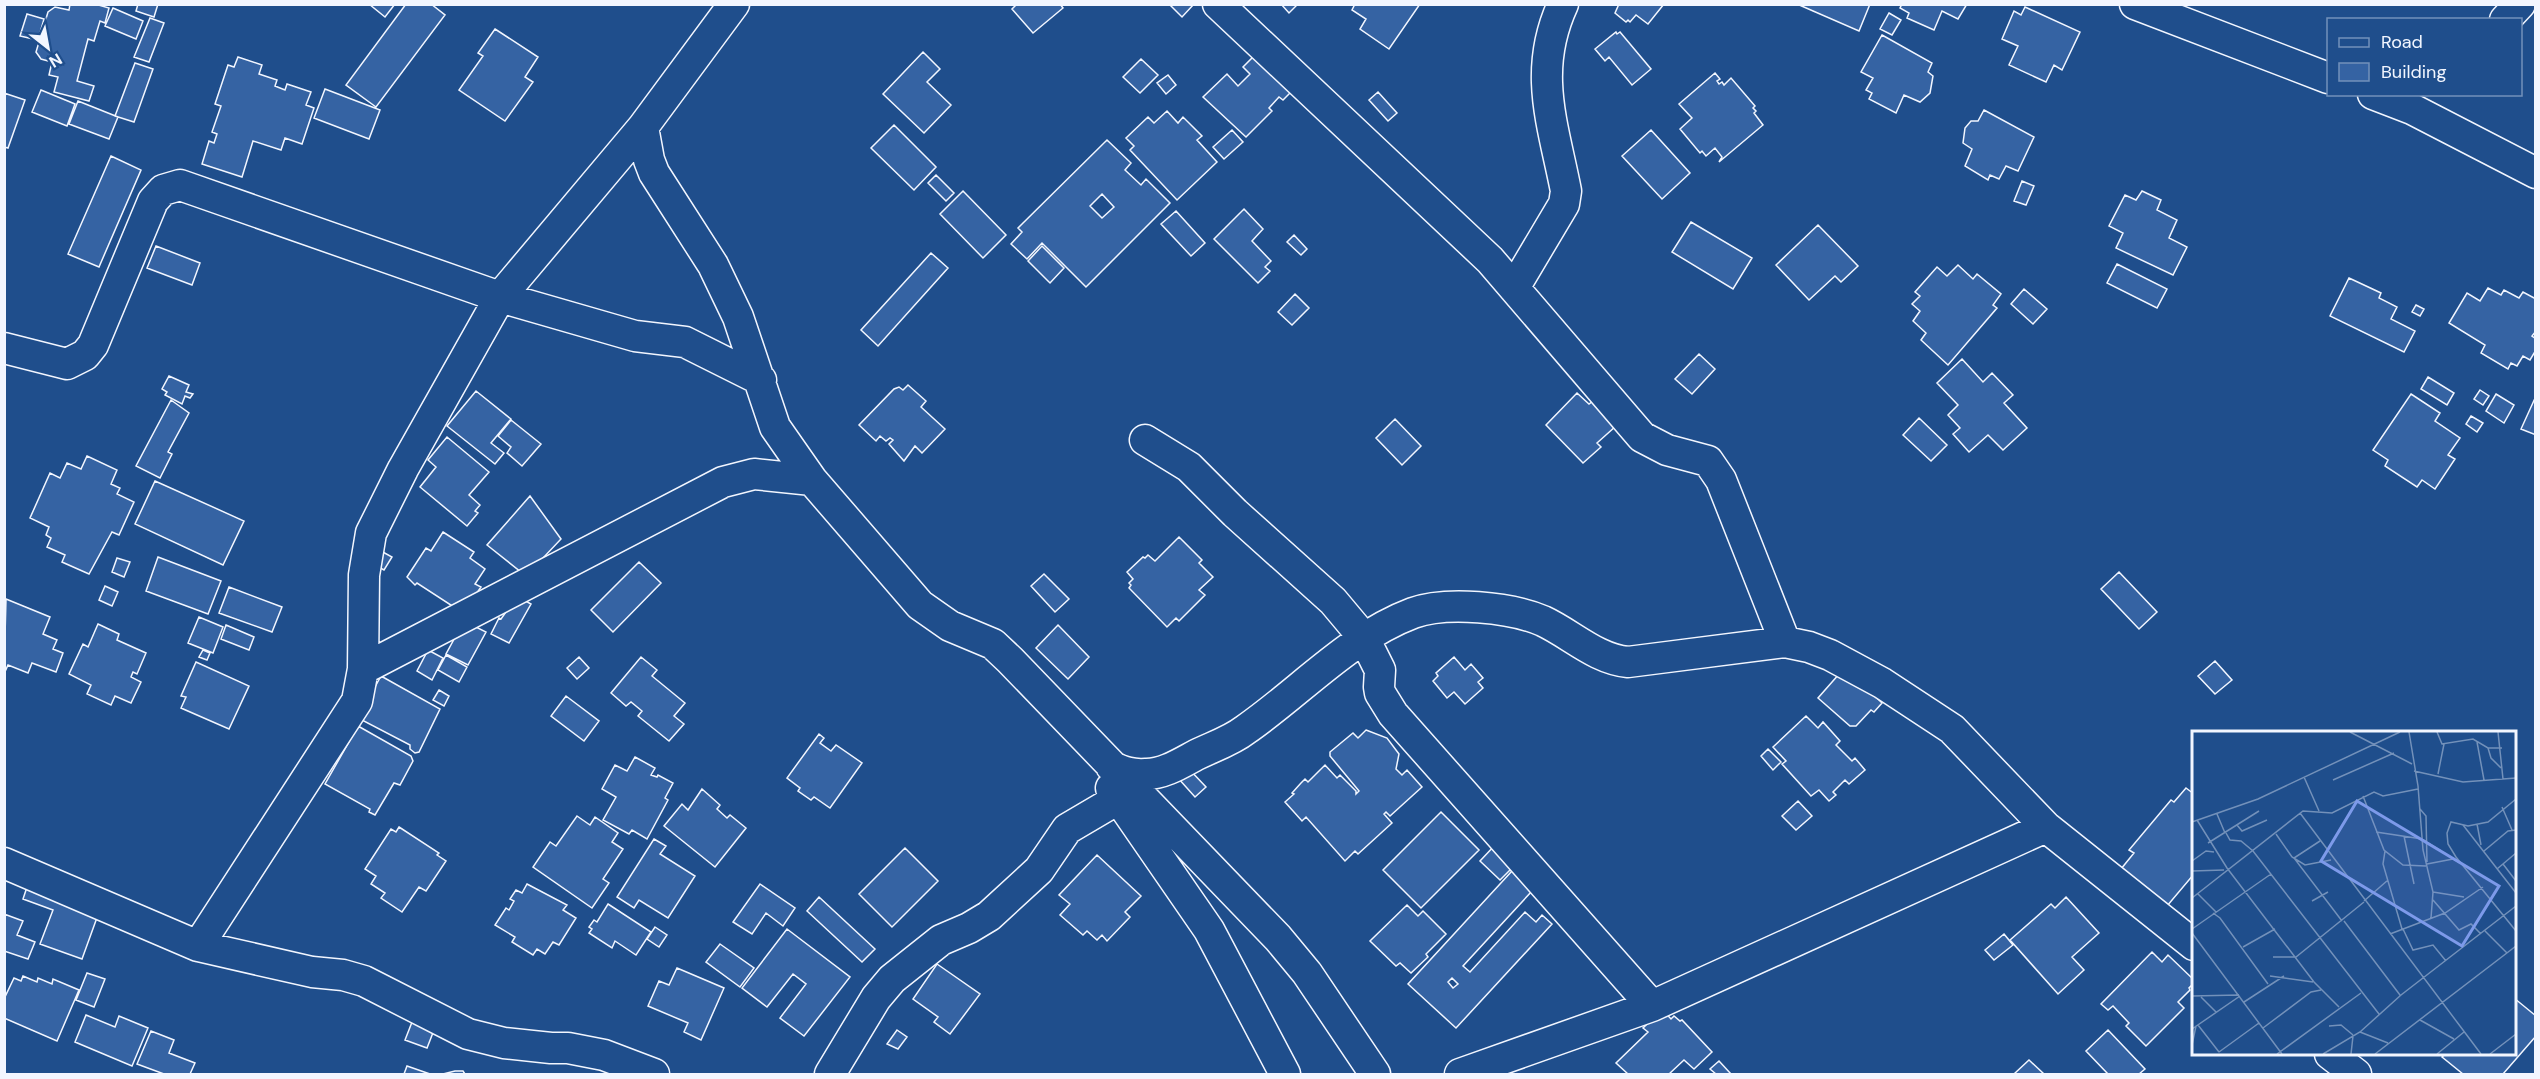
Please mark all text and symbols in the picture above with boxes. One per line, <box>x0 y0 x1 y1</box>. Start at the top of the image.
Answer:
north arrow <box>18 18 78 78</box>
legend <box>2327 18 2522 96</box>
text: Road <box>2381 30 2423 54</box>
text: N <box>45 48 66 72</box>
text: Building <box>2381 60 2446 84</box>
inset map <box>2192 731 2516 1055</box>

